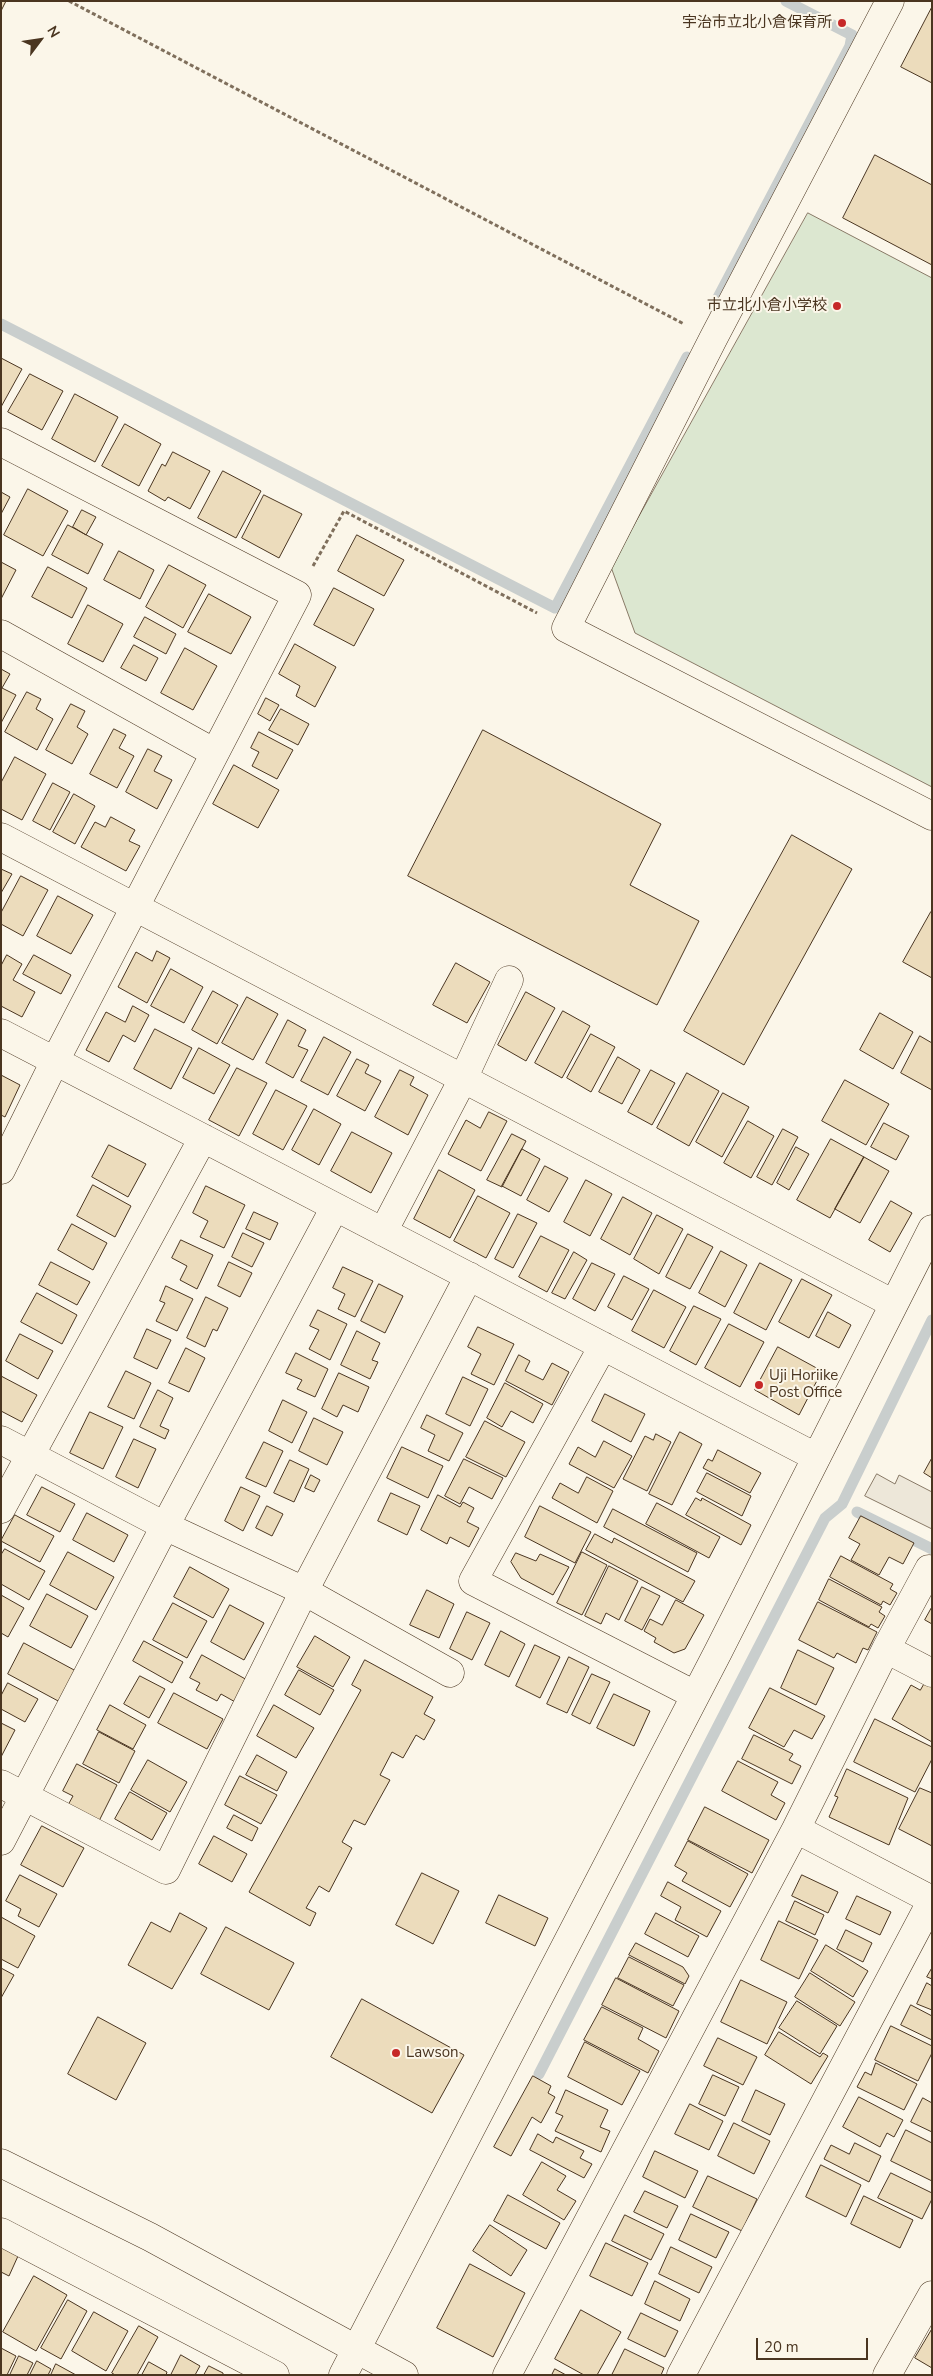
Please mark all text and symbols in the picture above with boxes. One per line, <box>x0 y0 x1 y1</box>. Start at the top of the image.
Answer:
place label: 宇治市立北小倉保育所 <box>682 14 832 32</box>
north arrow <box>15 15 65 65</box>
marker: 宇治市立北小倉保育所 <box>836 17 848 29</box>
text: N <box>42 23 64 41</box>
place label: 市立北小倉小学校 <box>707 297 827 315</box>
marker: 市立北小倉小学校 <box>831 300 843 312</box>
place label: Uji Horiike Post Office <box>769 1367 842 1402</box>
marker: Uji Horiike Post Office <box>753 1379 765 1391</box>
place label: Lawson <box>406 2044 459 2062</box>
marker: Lawson <box>390 2047 402 2059</box>
scale bar <box>758 2328 870 2360</box>
text: 20 m <box>764 2337 799 2357</box>

